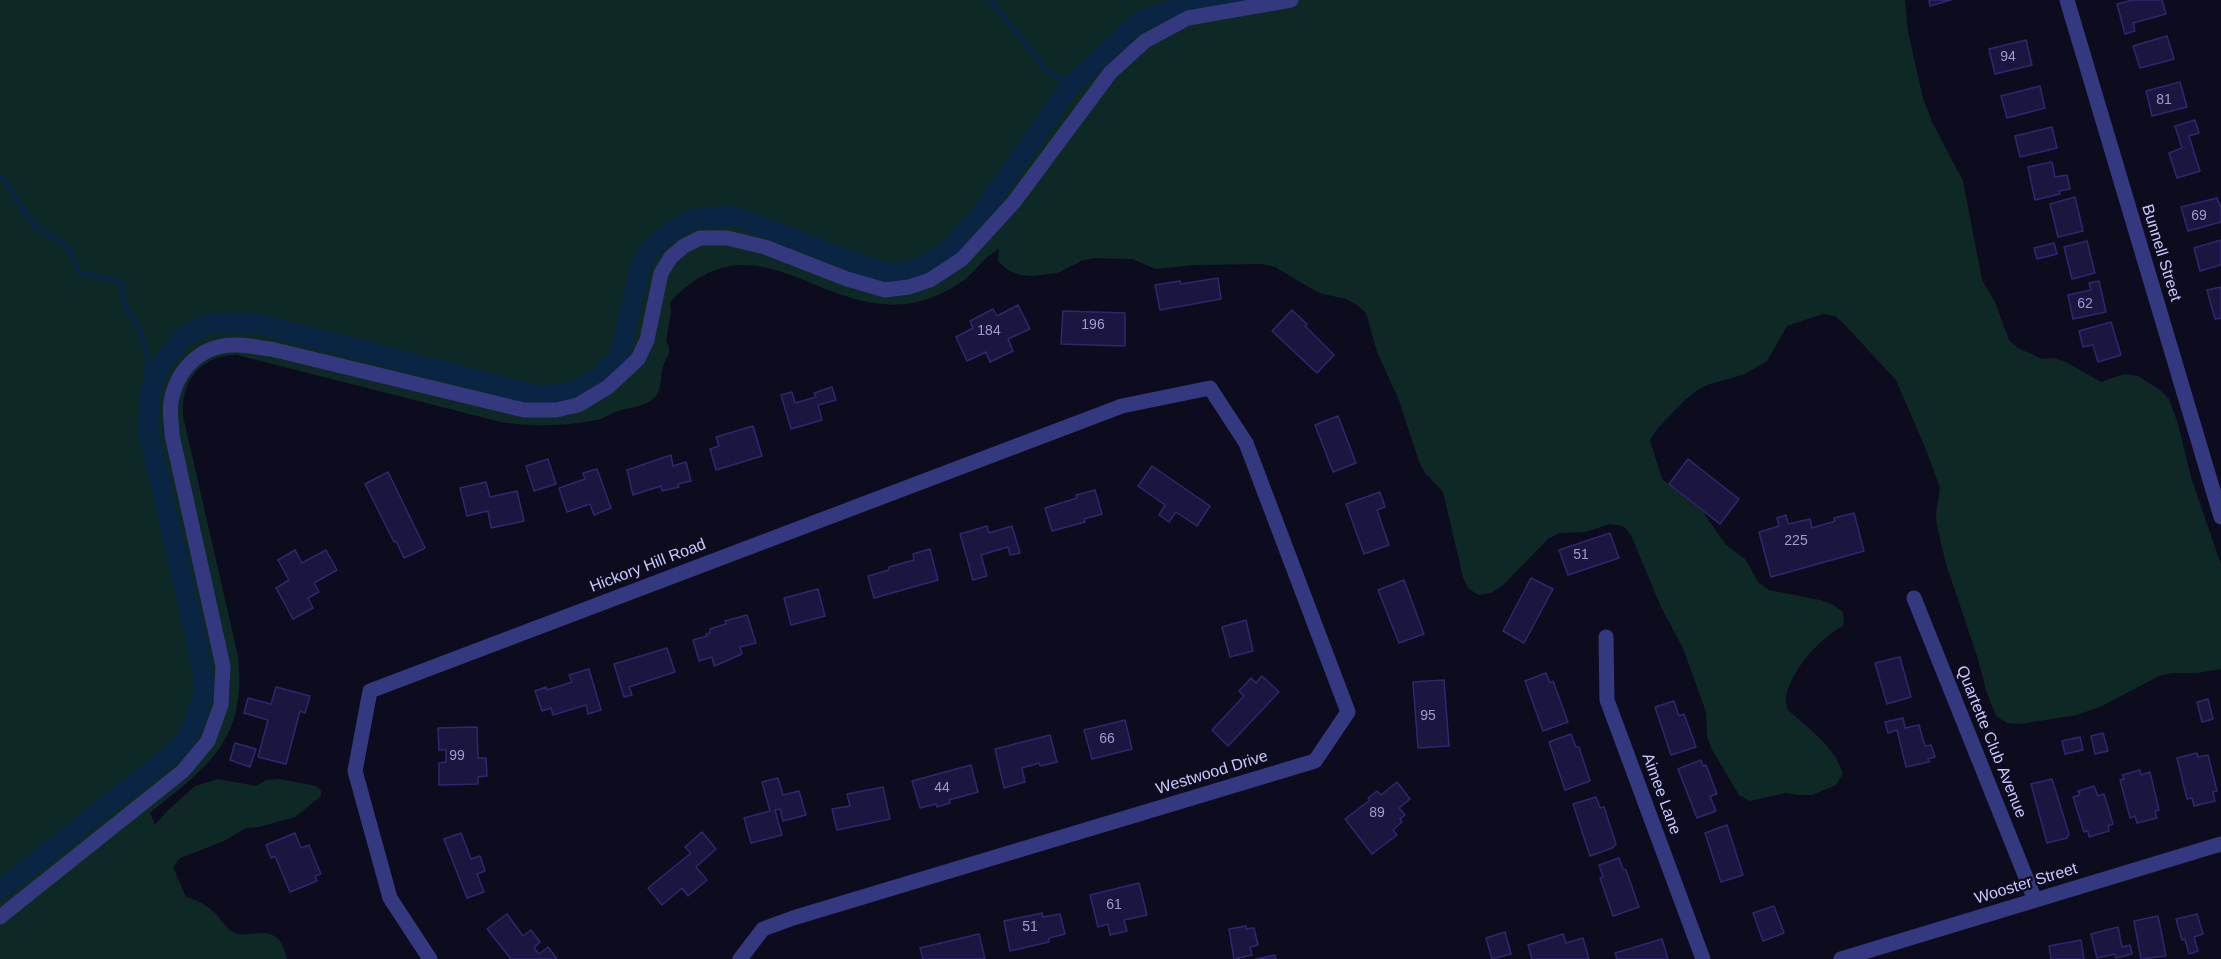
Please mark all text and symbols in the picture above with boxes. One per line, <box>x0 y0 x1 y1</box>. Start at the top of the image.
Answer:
house number: 94 <box>2000 49 2016 65</box>
house number: 81 <box>2156 92 2172 108</box>
street label: Bunnell Street <box>2137 202 2185 304</box>
house number: 69 <box>2191 208 2207 224</box>
house number: 62 <box>2077 296 2093 312</box>
house number: 196 <box>1081 317 1105 333</box>
house number: 184 <box>977 323 1001 339</box>
house number: 225 <box>1784 533 1808 549</box>
street label: Hickory Hill Road <box>587 535 709 597</box>
house number: 51 <box>1573 547 1589 563</box>
street label: Quartette Club Avenue <box>1952 663 2030 821</box>
house number: 95 <box>1420 708 1436 724</box>
house number: 66 <box>1099 731 1115 747</box>
street label: Westwood Drive <box>1154 747 1270 799</box>
house number: 99 <box>449 748 465 764</box>
street label: Aimee Lane <box>1637 751 1685 837</box>
house number: 44 <box>934 780 950 796</box>
house number: 89 <box>1369 805 1385 821</box>
street label: Wooster Street <box>1972 859 2080 909</box>
house number: 61 <box>1106 897 1122 913</box>
house number: 51 <box>1022 919 1038 935</box>

